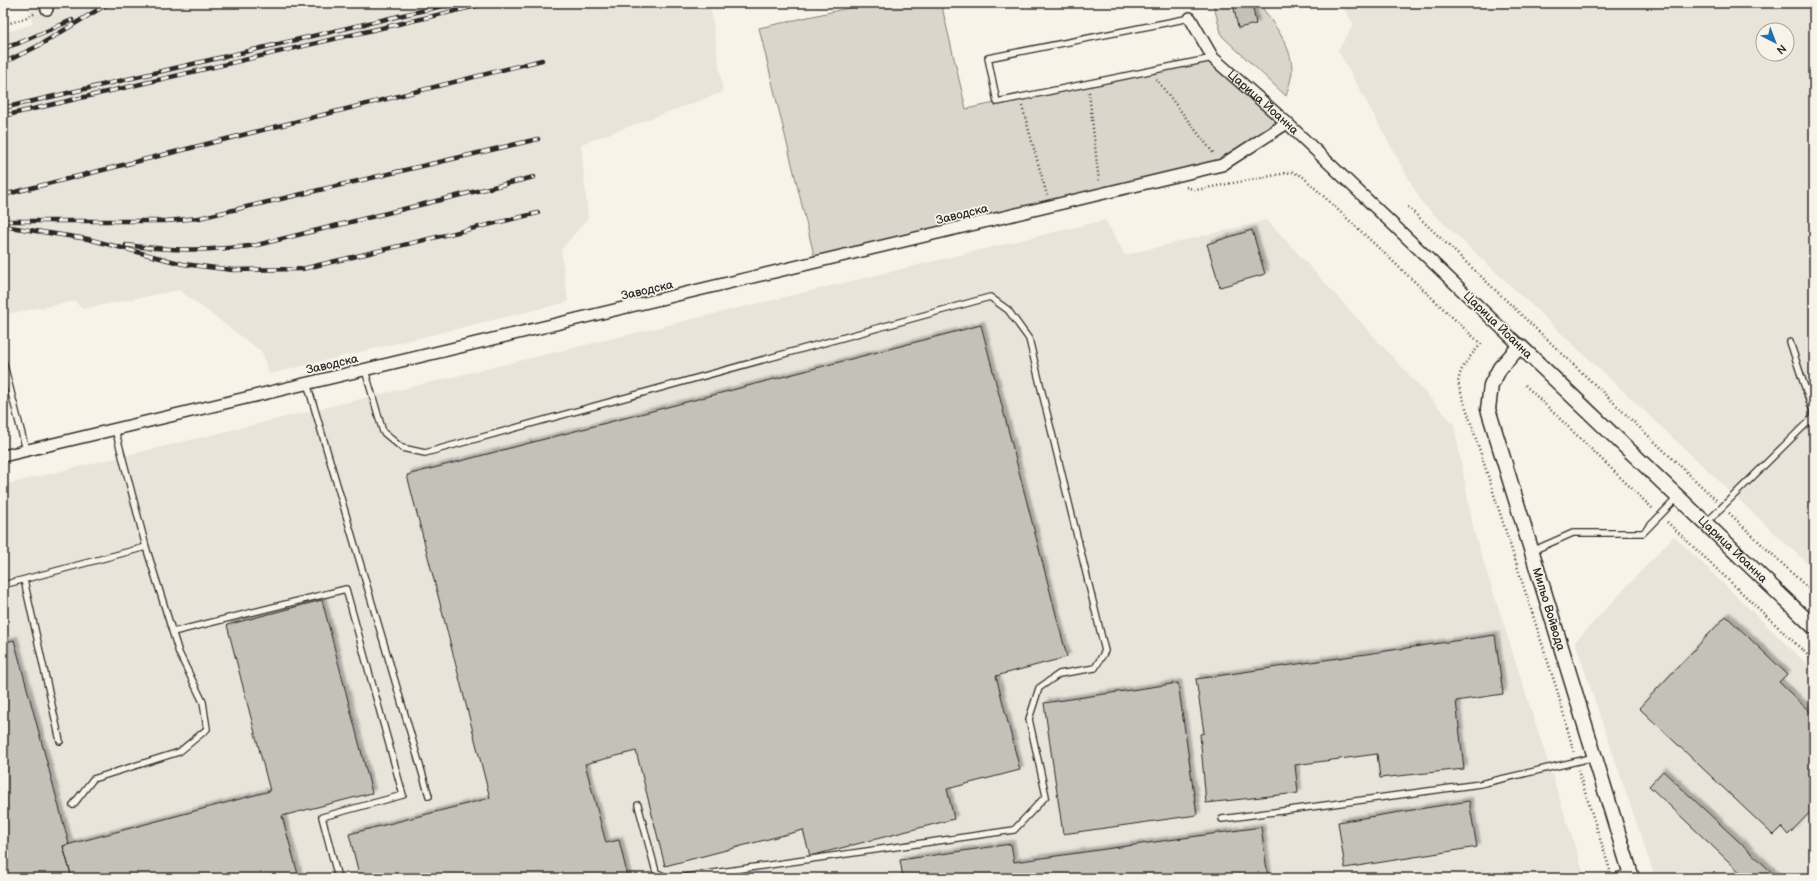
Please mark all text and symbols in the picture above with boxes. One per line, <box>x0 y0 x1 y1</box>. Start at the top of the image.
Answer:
north arrow <box>1755 22 1795 62</box>
text: N <box>1774 41 1789 57</box>
street label: Царица Йоанна <box>1224 67 1302 138</box>
street label: Заводска <box>935 201 990 228</box>
street label: Заводска <box>620 277 675 304</box>
street label: Царица Йоанна <box>1460 289 1535 362</box>
street label: Заводска <box>305 351 360 378</box>
street label: Царица Йоанна <box>1695 513 1770 586</box>
street label: Мильо Войвода <box>1529 566 1568 653</box>

